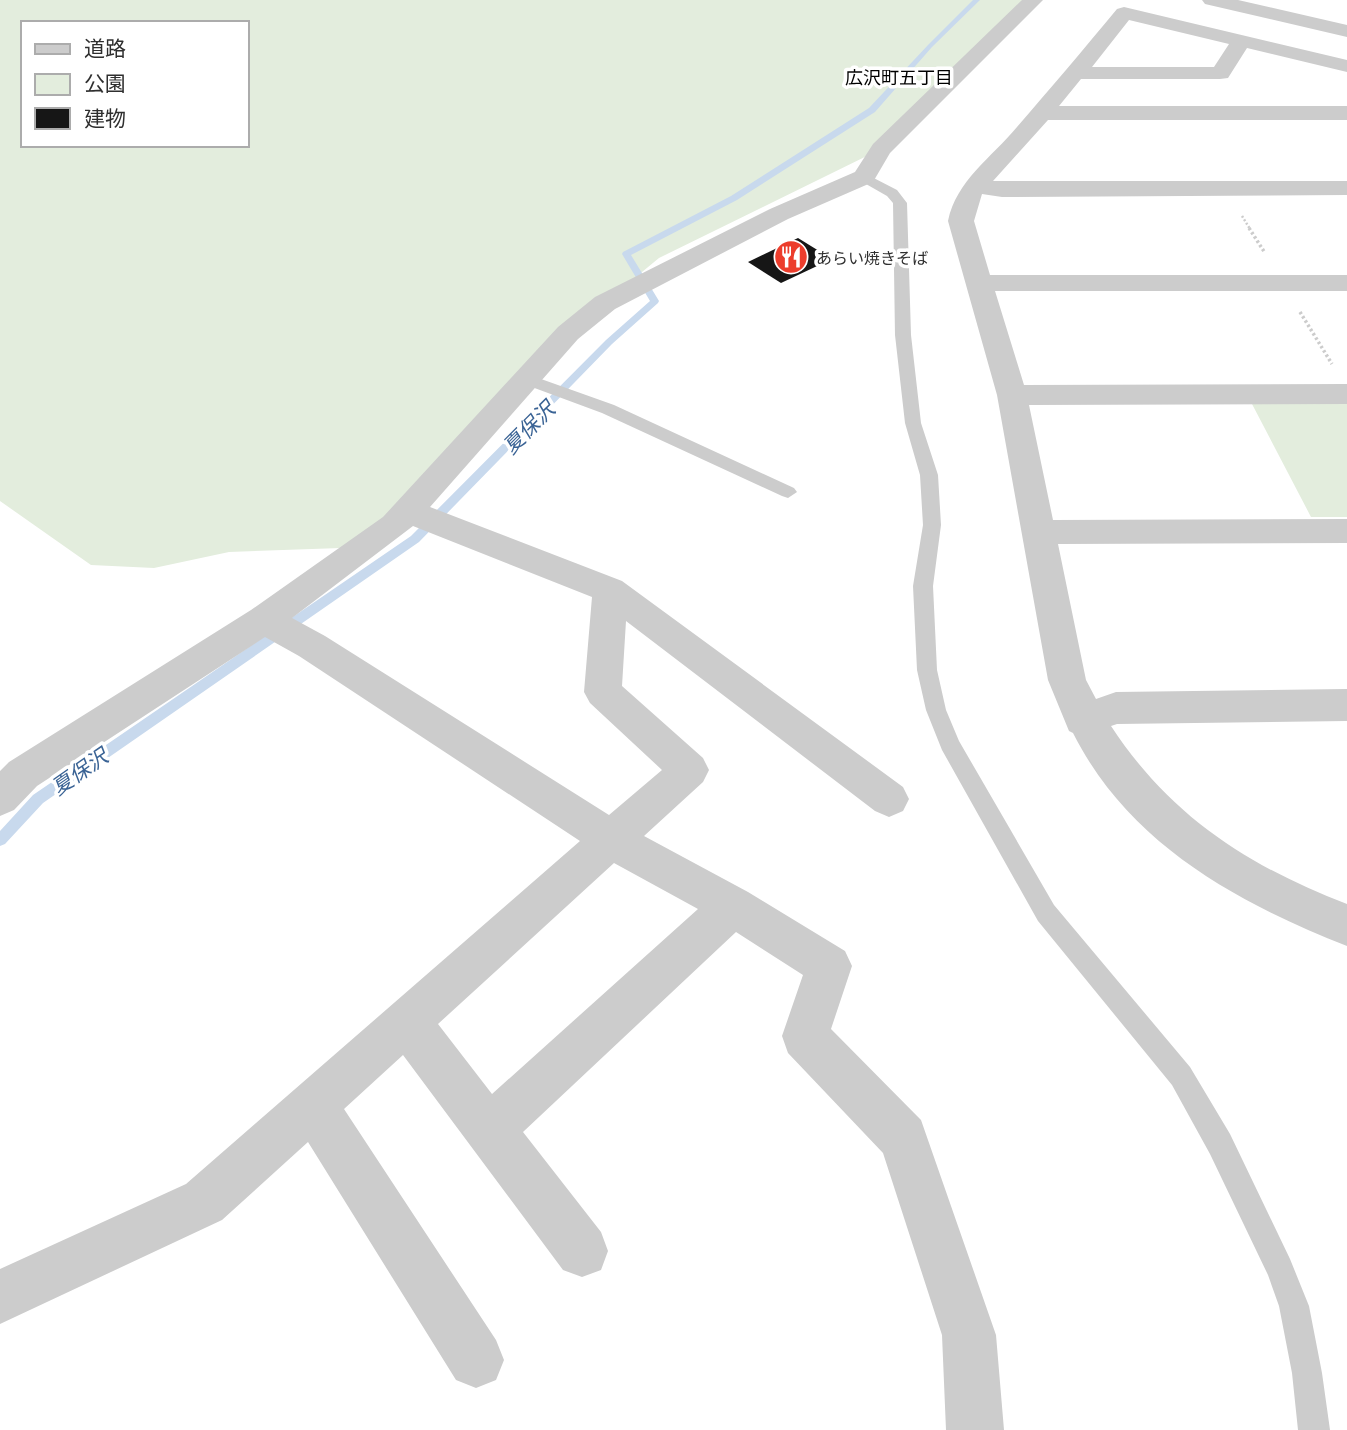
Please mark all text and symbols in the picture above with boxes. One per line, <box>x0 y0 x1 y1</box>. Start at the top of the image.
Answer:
legend <box>21 21 248 147</box>
text: 道路 <box>84 35 126 60</box>
district label: 広沢町五丁目 <box>845 66 953 88</box>
text: 公園 <box>84 70 126 95</box>
text: 建物 <box>84 105 126 130</box>
restaurant icon: あらい焼きそば <box>772 238 810 276</box>
place label: あらい焼きそば <box>816 248 928 267</box>
water label: 夏保沢 <box>497 394 561 458</box>
water label: 夏保沢 <box>46 741 114 799</box>

